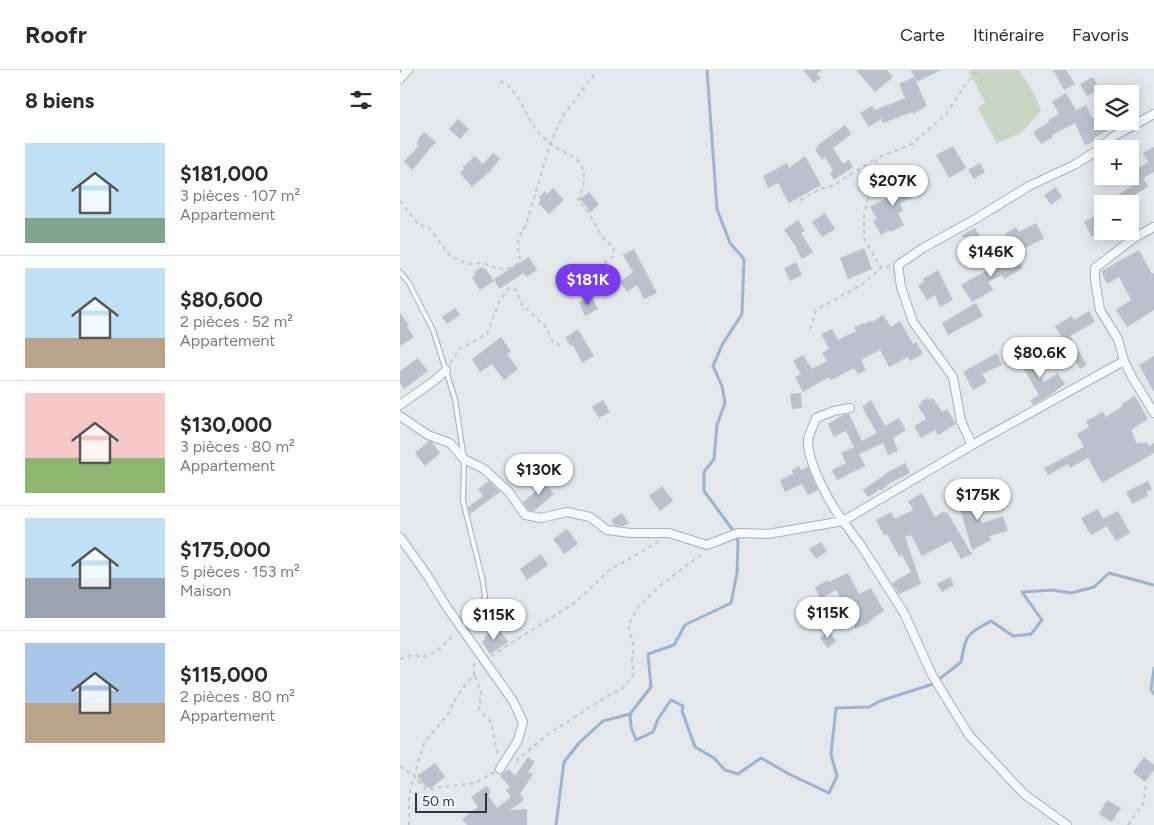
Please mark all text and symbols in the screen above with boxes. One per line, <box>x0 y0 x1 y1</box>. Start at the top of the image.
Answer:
text: Roofr <box>25 20 87 49</box>
text: Carte <box>900 24 945 46</box>
text: Itinéraire <box>973 24 1044 46</box>
text: Favoris <box>1072 24 1129 46</box>
map controls <box>1094 85 1139 240</box>
button: layers <box>1094 85 1139 130</box>
icon: filters <box>347 86 375 114</box>
text: 8 biens <box>25 88 94 113</box>
button: + <box>1094 140 1139 185</box>
text: $181,000 <box>180 161 268 186</box>
icon: home <box>65 163 125 223</box>
pin: $207K <box>858 164 928 207</box>
text: $207K <box>869 171 917 190</box>
text: 3 pièces · 107 m² <box>180 186 300 205</box>
button: − <box>1094 195 1139 240</box>
text: Appartement <box>180 205 275 224</box>
pin: $146K <box>956 236 1026 278</box>
text: $146K <box>968 242 1014 261</box>
pin: $181K <box>553 264 623 306</box>
text: $181K <box>567 270 609 289</box>
text: $80,600 <box>180 287 263 312</box>
icon: home <box>65 288 125 348</box>
text: 2 pièces · 52 m² <box>180 312 293 331</box>
text: Appartement <box>180 331 275 350</box>
pin: $80.6K <box>999 336 1081 379</box>
text: $80.6K <box>1014 343 1066 362</box>
text: $130,000 <box>180 412 272 437</box>
icon: home <box>65 413 125 473</box>
text: 3 pièces · 80 m² <box>180 437 295 456</box>
pin: $130K <box>504 454 574 496</box>
text: Appartement <box>180 456 275 475</box>
text: $130K <box>516 460 562 479</box>
pin: $175K <box>943 478 1013 521</box>
text: $175K <box>956 485 1000 504</box>
text: $175,000 <box>180 537 271 562</box>
icon: home <box>65 538 125 598</box>
text: 5 pièces · 153 m² <box>180 562 300 581</box>
text: Maison <box>180 581 231 600</box>
pin: $115K <box>793 596 863 639</box>
pin: $115K <box>459 598 529 641</box>
text: $115K <box>807 603 849 622</box>
text: $115K <box>473 605 515 624</box>
text: $115,000 <box>180 662 268 687</box>
icon: home <box>65 663 125 723</box>
text: 2 pièces · 80 m² <box>180 687 295 706</box>
text: Appartement <box>180 706 275 725</box>
scale bar <box>415 790 488 813</box>
text: 50 m <box>422 793 454 810</box>

